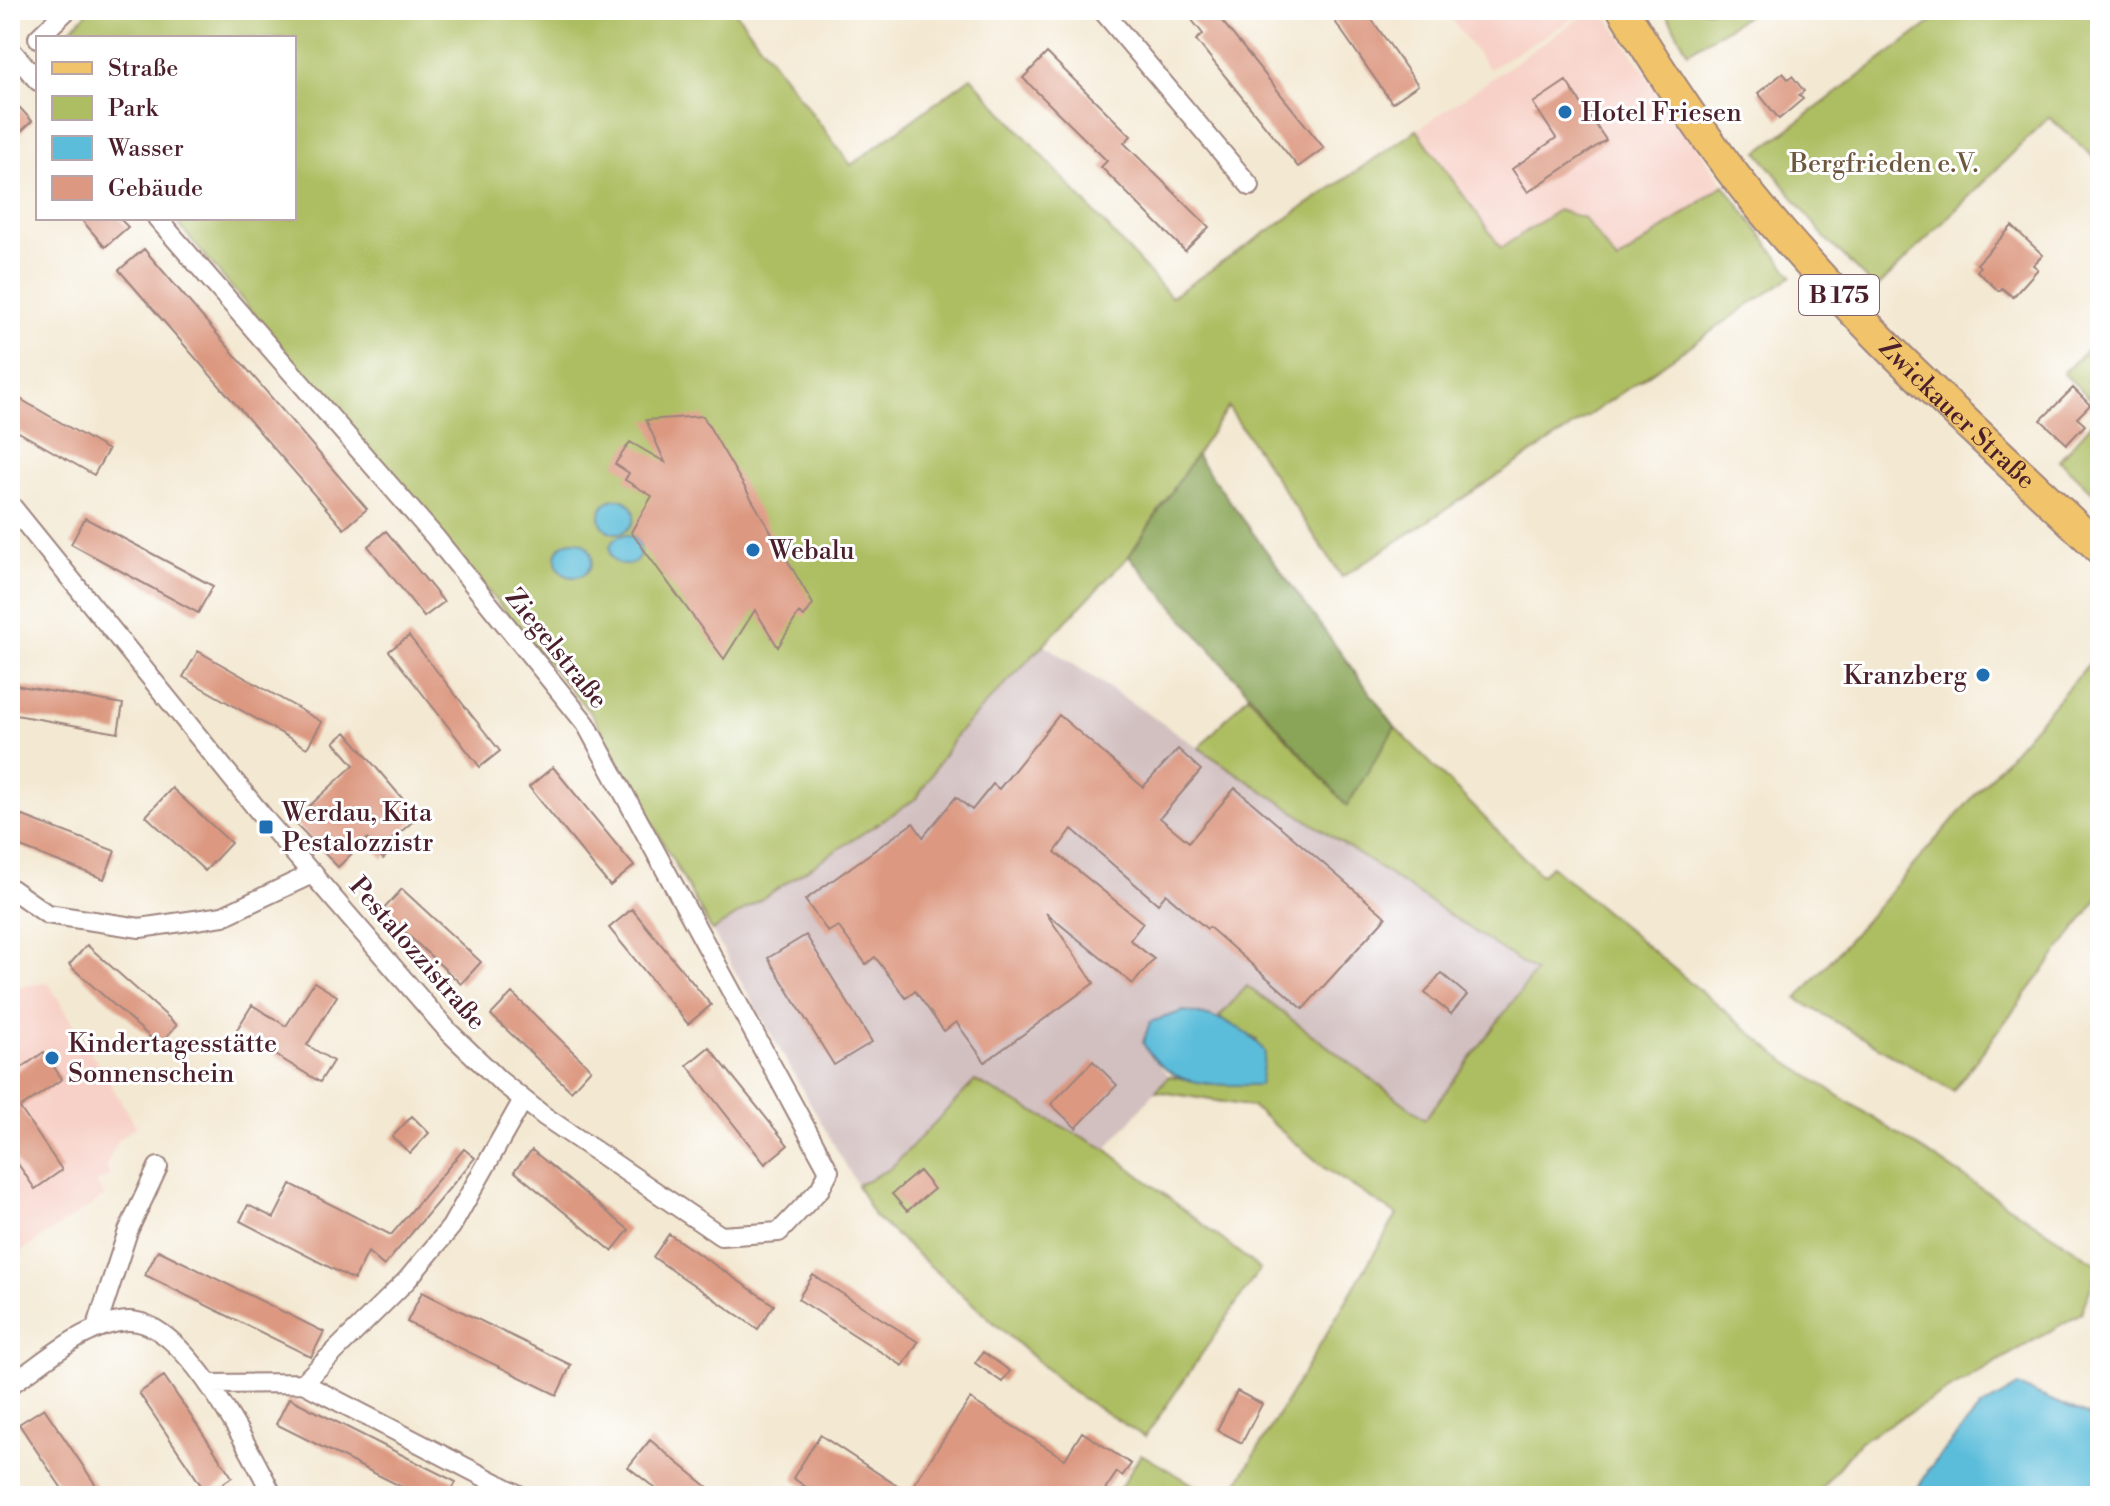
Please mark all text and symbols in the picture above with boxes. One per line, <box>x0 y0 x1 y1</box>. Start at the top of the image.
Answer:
legend <box>36 36 296 220</box>
text: Straße <box>108 54 178 84</box>
text: Park <box>108 94 159 124</box>
place label: Hotel Friesen <box>1581 97 1742 129</box>
marker: Hotel Friesen <box>1556 103 1574 121</box>
text: Wasser <box>107 134 184 164</box>
park label: Bergfrieden e.V. <box>1789 148 1978 180</box>
text: Gebäude <box>108 174 203 204</box>
road number: B 175 <box>1799 275 1879 315</box>
street label: Zwickauer Straße <box>1872 332 2042 496</box>
place label: Webalu <box>768 535 855 567</box>
marker: Webalu <box>744 541 762 559</box>
street label: Ziegelstraße <box>498 582 614 715</box>
place label: Kranzberg <box>1843 660 1968 692</box>
marker: Kranzberg <box>1974 666 1992 684</box>
place label: Werdau, Kita Pestalozzistr <box>281 797 434 859</box>
marker: Werdau, Kita Pestalozzistr <box>257 818 275 836</box>
street label: Pestalozzistraße <box>342 871 492 1037</box>
place label: Kindertagesstätte Sonnenschein <box>68 1028 277 1090</box>
marker: Kindertagesstätte Sonnenschein <box>43 1049 61 1067</box>

